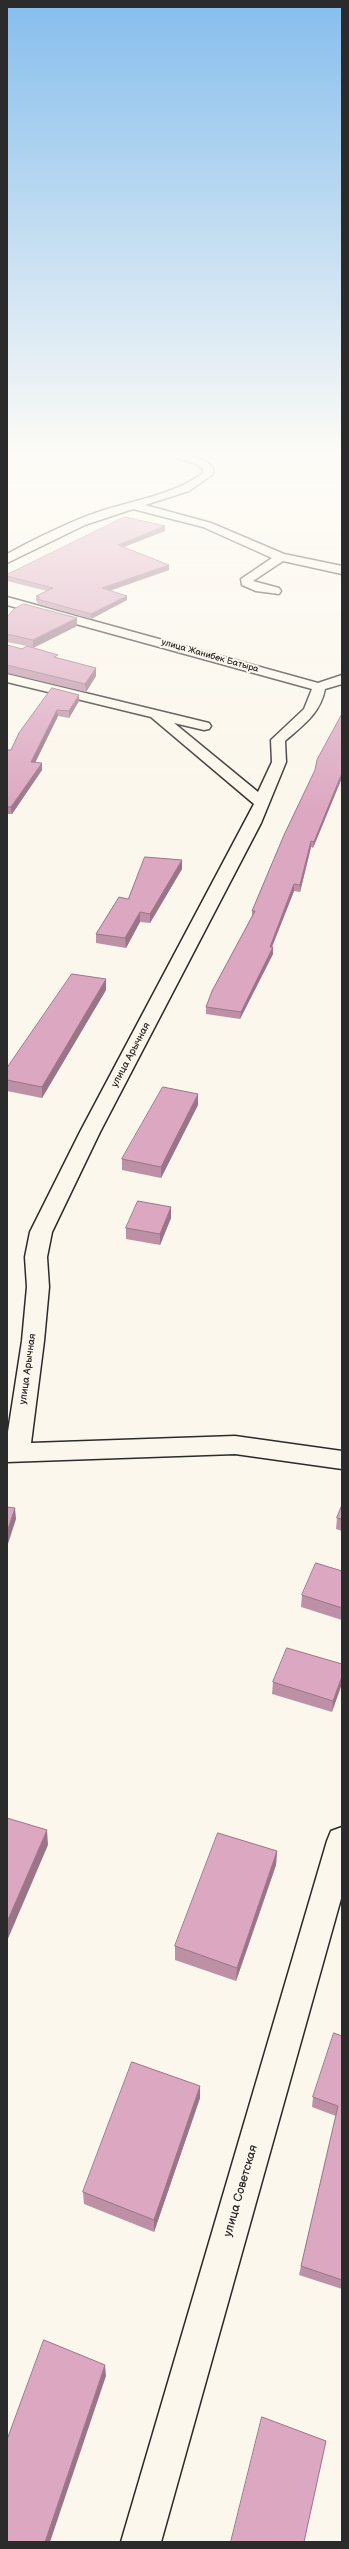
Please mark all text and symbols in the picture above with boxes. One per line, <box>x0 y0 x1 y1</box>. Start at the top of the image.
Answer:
street label: улица Жанибек Батыра <box>160 637 260 675</box>
street label: улица Арычная <box>109 1021 153 1089</box>
street label: улица Арычная <box>17 1333 39 1405</box>
street label: улица Советская <box>221 2143 261 2239</box>

